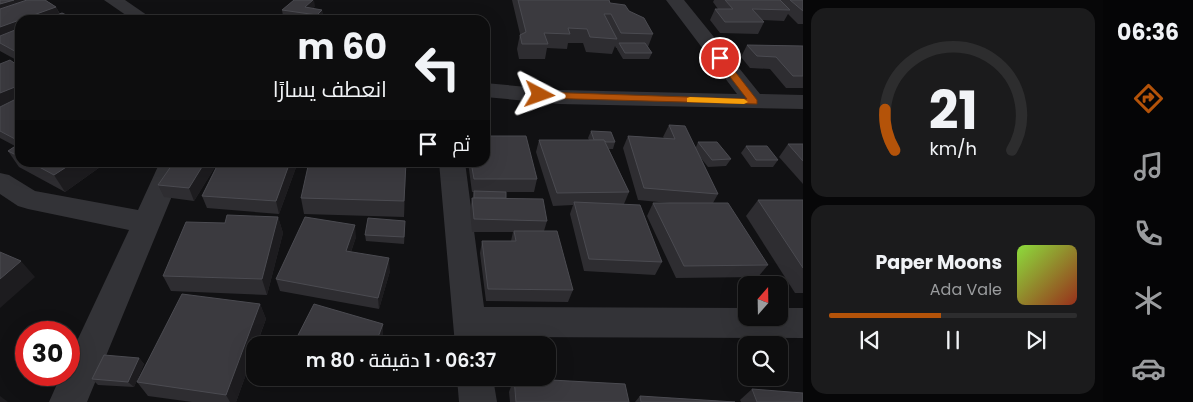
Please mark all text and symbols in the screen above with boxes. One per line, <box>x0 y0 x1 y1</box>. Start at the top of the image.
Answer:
text: 06:36 <box>1117 17 1179 48</box>
text: 60 m <box>297 22 387 71</box>
icon: left <box>405 35 470 100</box>
pin <box>699 37 741 79</box>
icon: arrive <box>706 44 734 72</box>
position arrow <box>513 68 565 120</box>
text: انعطف يسارًا <box>273 74 387 105</box>
text: 21 <box>928 74 978 147</box>
icon: directions <box>1131 81 1166 116</box>
icon: arrive <box>414 130 442 158</box>
text: ثم <box>452 131 470 158</box>
text: km/h <box>929 136 977 161</box>
icon: music <box>1131 149 1166 184</box>
icon: phone <box>1131 216 1166 251</box>
text: Paper Moons <box>875 249 1002 276</box>
north arrow <box>738 276 788 326</box>
map controls <box>738 276 788 386</box>
text: Ada Vale <box>930 278 1002 301</box>
icon: climate <box>1131 283 1166 318</box>
speed limit sign: 30 <box>15 321 80 386</box>
icon: previous <box>856 326 884 354</box>
icon: pause <box>939 326 967 354</box>
icon: next <box>1022 326 1050 354</box>
button: search <box>738 336 788 386</box>
text: 06:37 · 1 دقيقة · 80 m <box>306 347 496 374</box>
icon: car <box>1131 351 1166 386</box>

